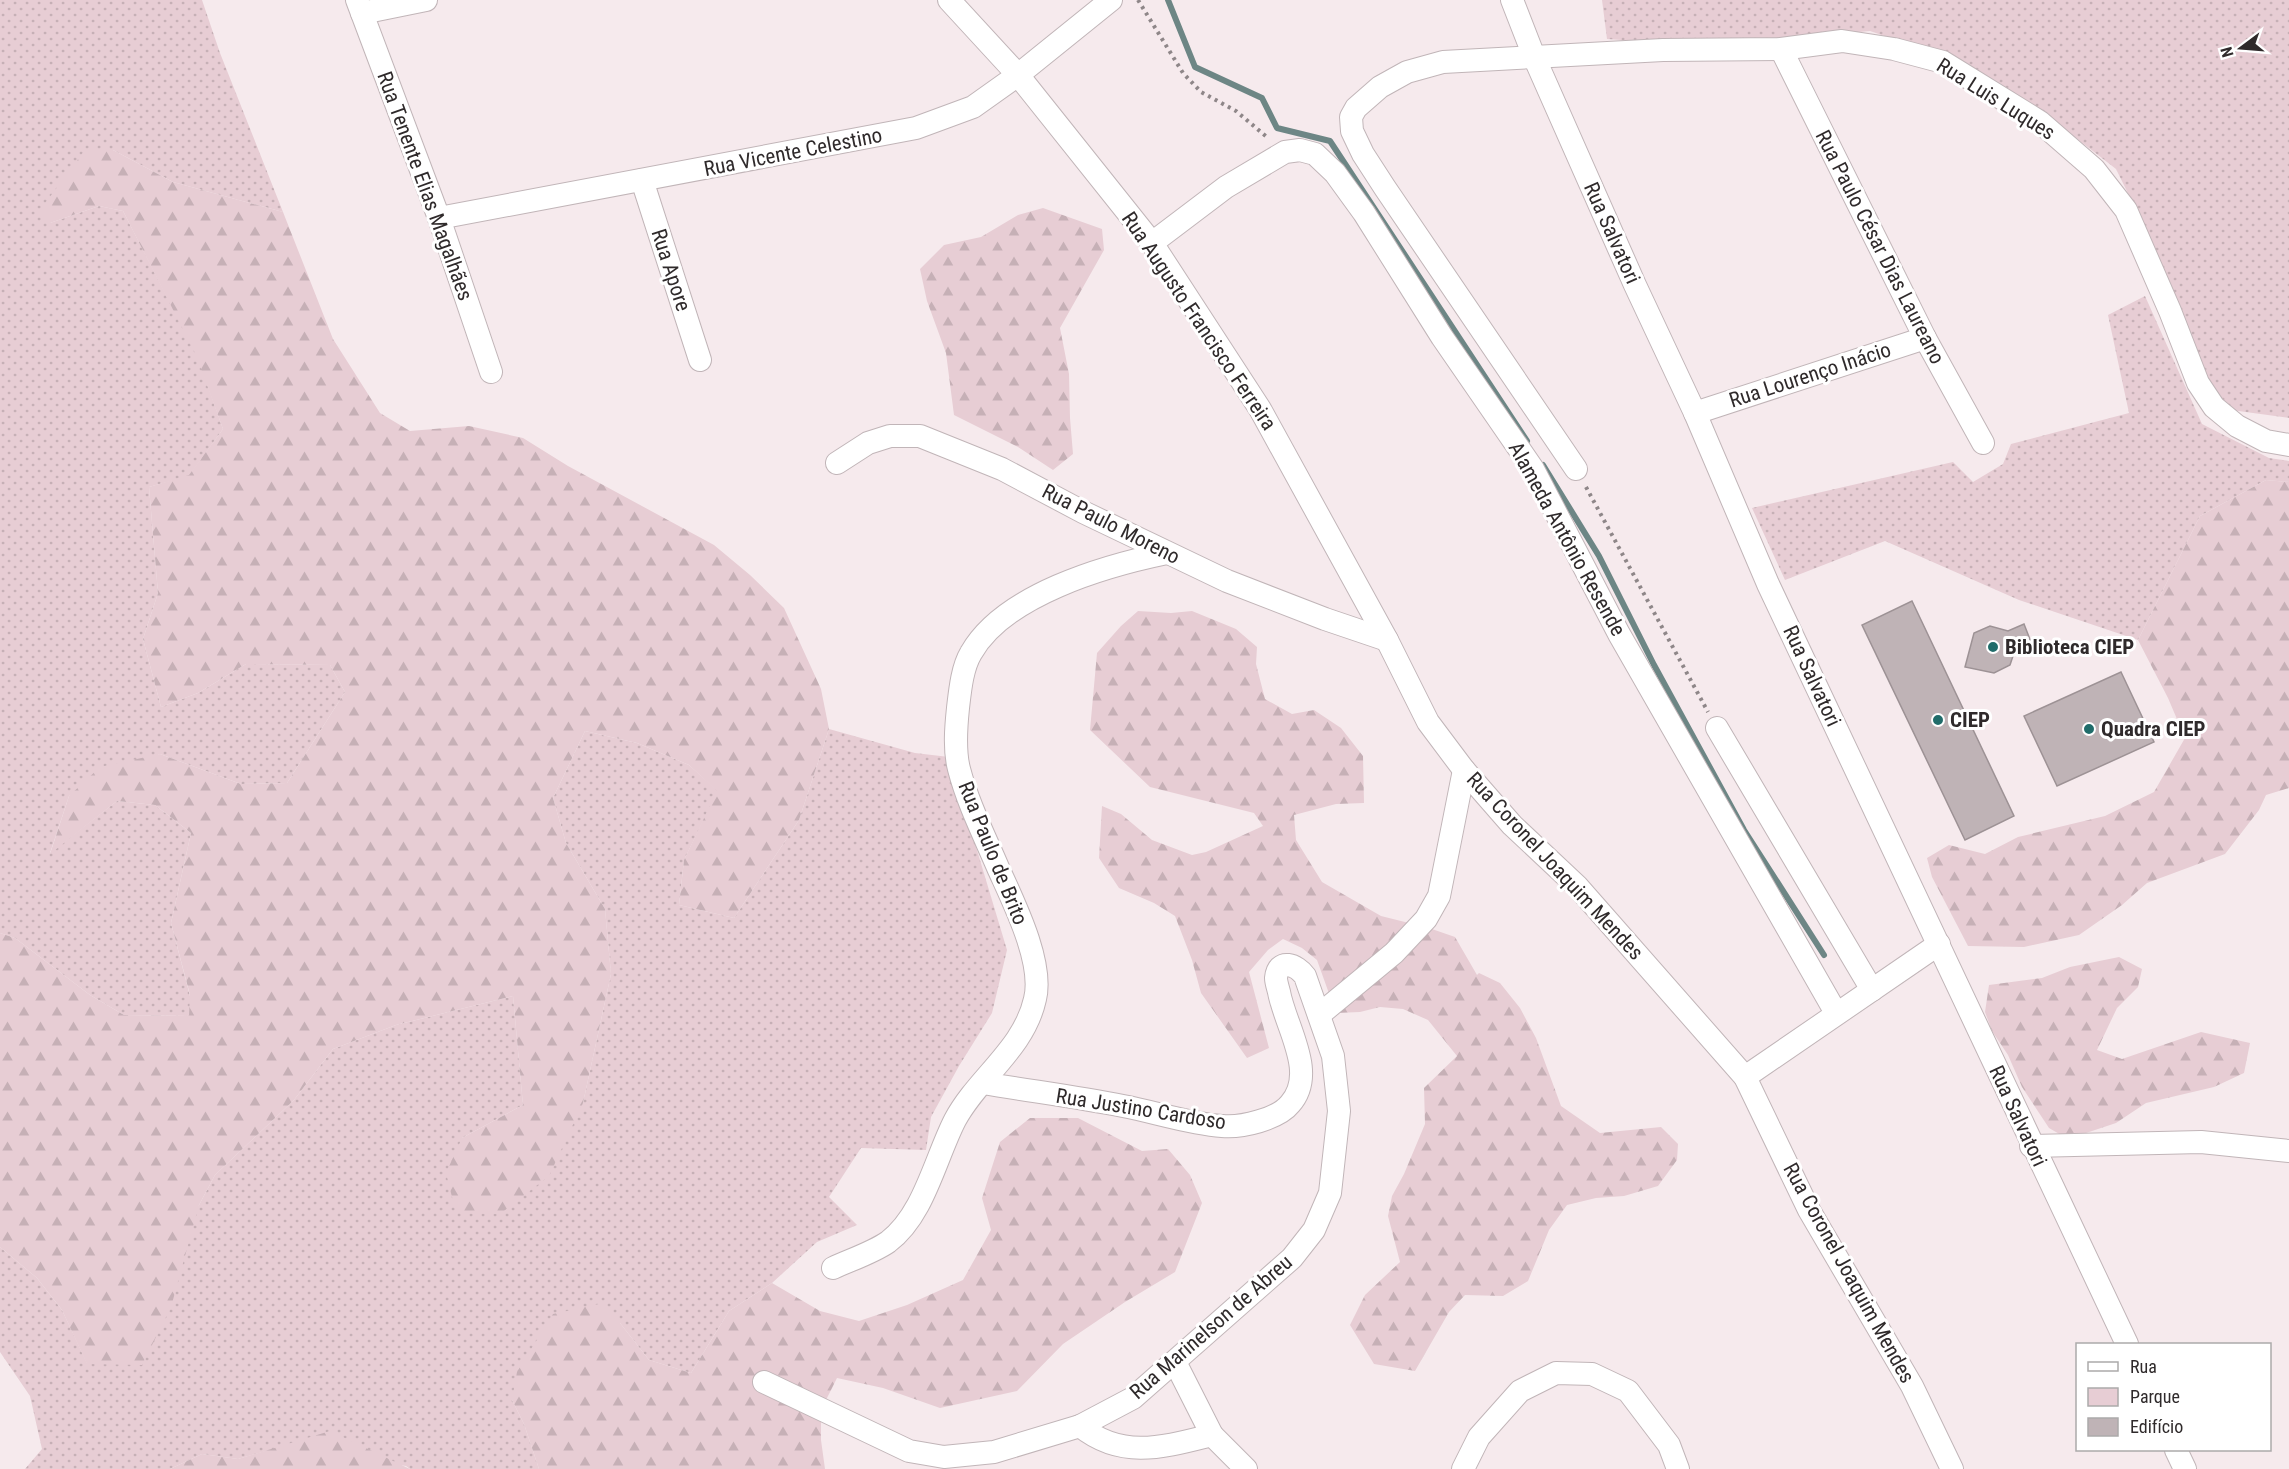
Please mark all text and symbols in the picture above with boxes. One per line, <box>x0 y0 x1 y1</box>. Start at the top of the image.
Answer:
north arrow <box>2211 18 2271 78</box>
text: N <box>2217 45 2238 59</box>
street label: Rua Luis Luques <box>1932 53 2060 145</box>
street label: Rua Tenente Elias Magalhães <box>372 68 478 304</box>
street label: Rua Vicente Celestino <box>702 123 884 181</box>
street label: Rua Paulo César Dias Laureano <box>1811 126 1949 368</box>
street label: Rua Salvatori <box>1579 179 1645 287</box>
street label: Rua Augusto Francisco Ferreira <box>1117 207 1281 435</box>
street label: Rua Apore <box>646 226 696 314</box>
street label: Rua Lourenço Inácio <box>1726 338 1894 412</box>
street label: Alameda Antônio Resende <box>1504 438 1630 640</box>
street label: Rua Paulo Moreno <box>1038 479 1184 569</box>
street label: Rua Salvatori <box>1778 622 1846 730</box>
place label: Biblioteca CIEP <box>2005 635 2134 659</box>
marker: Biblioteca CIEP <box>1986 640 2000 654</box>
place label: CIEP <box>1950 708 1990 732</box>
marker: CIEP <box>1931 713 1945 727</box>
place label: Quadra CIEP <box>2101 717 2206 741</box>
marker: Quadra CIEP <box>2082 722 2096 736</box>
street label: Rua Coronel Joaquim Mendes <box>1462 767 1648 965</box>
street label: Rua Paulo de Brito <box>953 778 1033 928</box>
street label: Rua Salvatori <box>1984 1062 2052 1170</box>
street label: Rua Justino Cardoso <box>1054 1084 1228 1134</box>
street label: Rua Coronel Joaquim Mendes <box>1778 1159 1920 1387</box>
street label: Rua Marinelson de Abreu <box>1125 1250 1297 1404</box>
legend <box>2076 1343 2271 1451</box>
text: Rua <box>2130 1356 2157 1377</box>
text: Parque <box>2130 1386 2180 1407</box>
text: Edifício <box>2130 1416 2183 1437</box>

